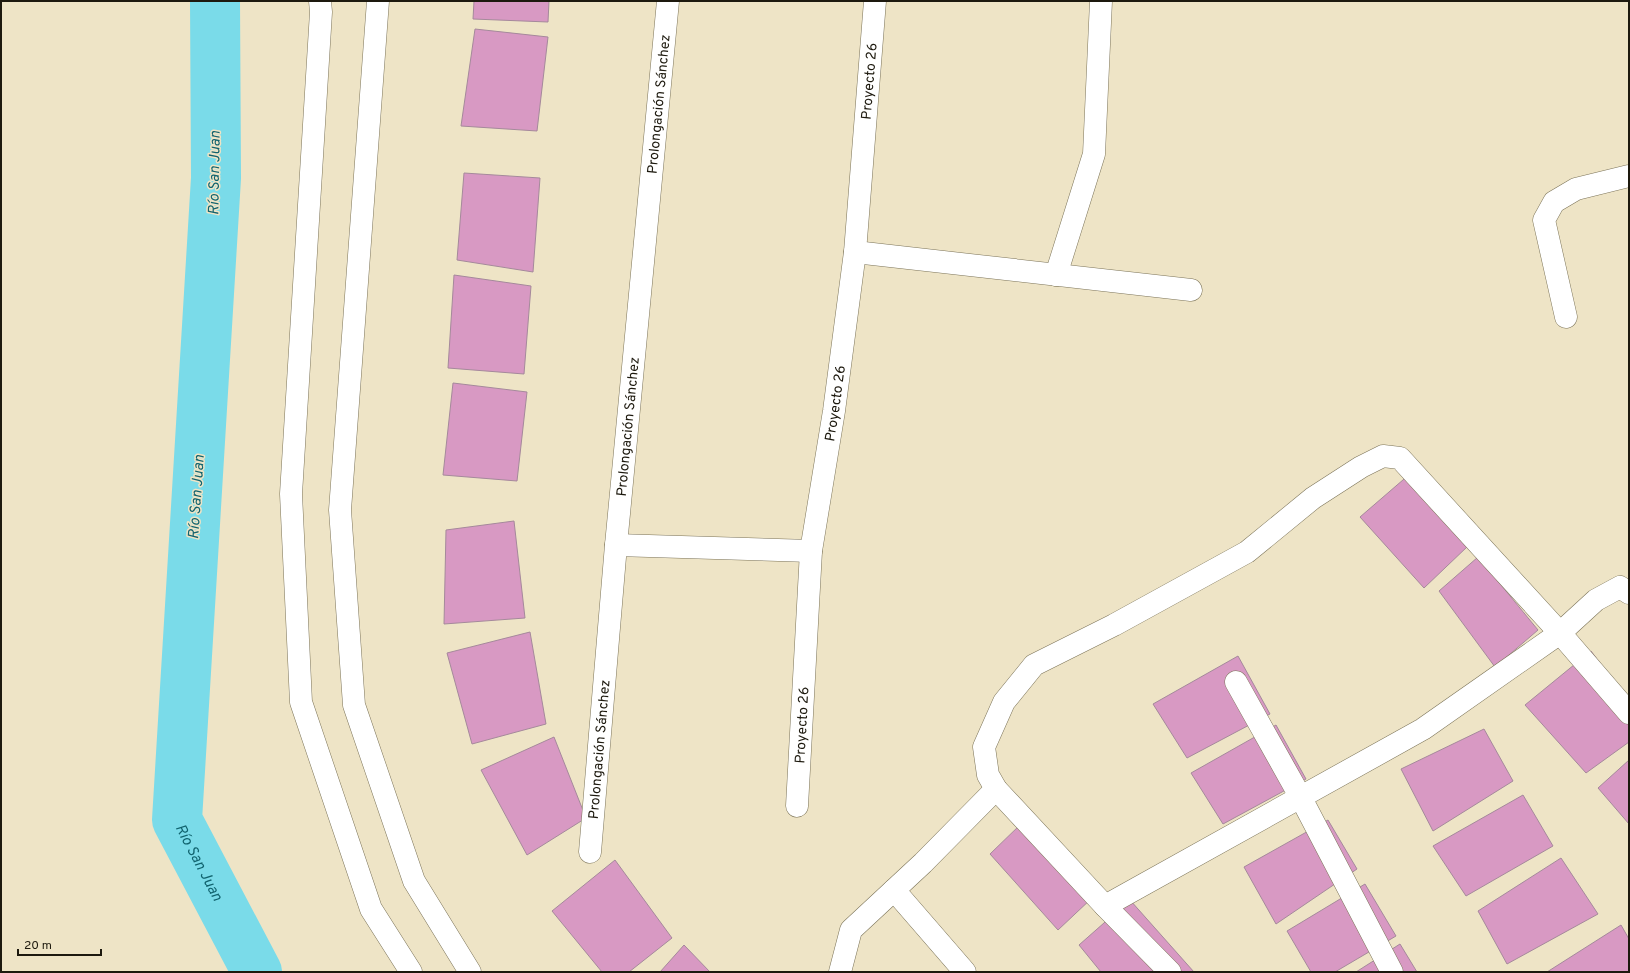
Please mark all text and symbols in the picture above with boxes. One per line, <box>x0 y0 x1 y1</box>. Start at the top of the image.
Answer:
street label: Prolongación Sánchez <box>645 34 675 175</box>
street label: Proyecto 26 <box>859 42 882 120</box>
water label: Río San Juan <box>205 131 226 215</box>
street label: Prolongación Sánchez <box>614 356 644 497</box>
street label: Proyecto 26 <box>822 364 850 443</box>
water label: Río San Juan <box>185 454 210 540</box>
street label: Prolongación Sánchez <box>586 679 615 820</box>
street label: Proyecto 26 <box>792 686 814 764</box>
water label: Río San Juan <box>170 821 226 905</box>
scale bar <box>18 931 101 957</box>
text: 20 m <box>24 938 52 954</box>

